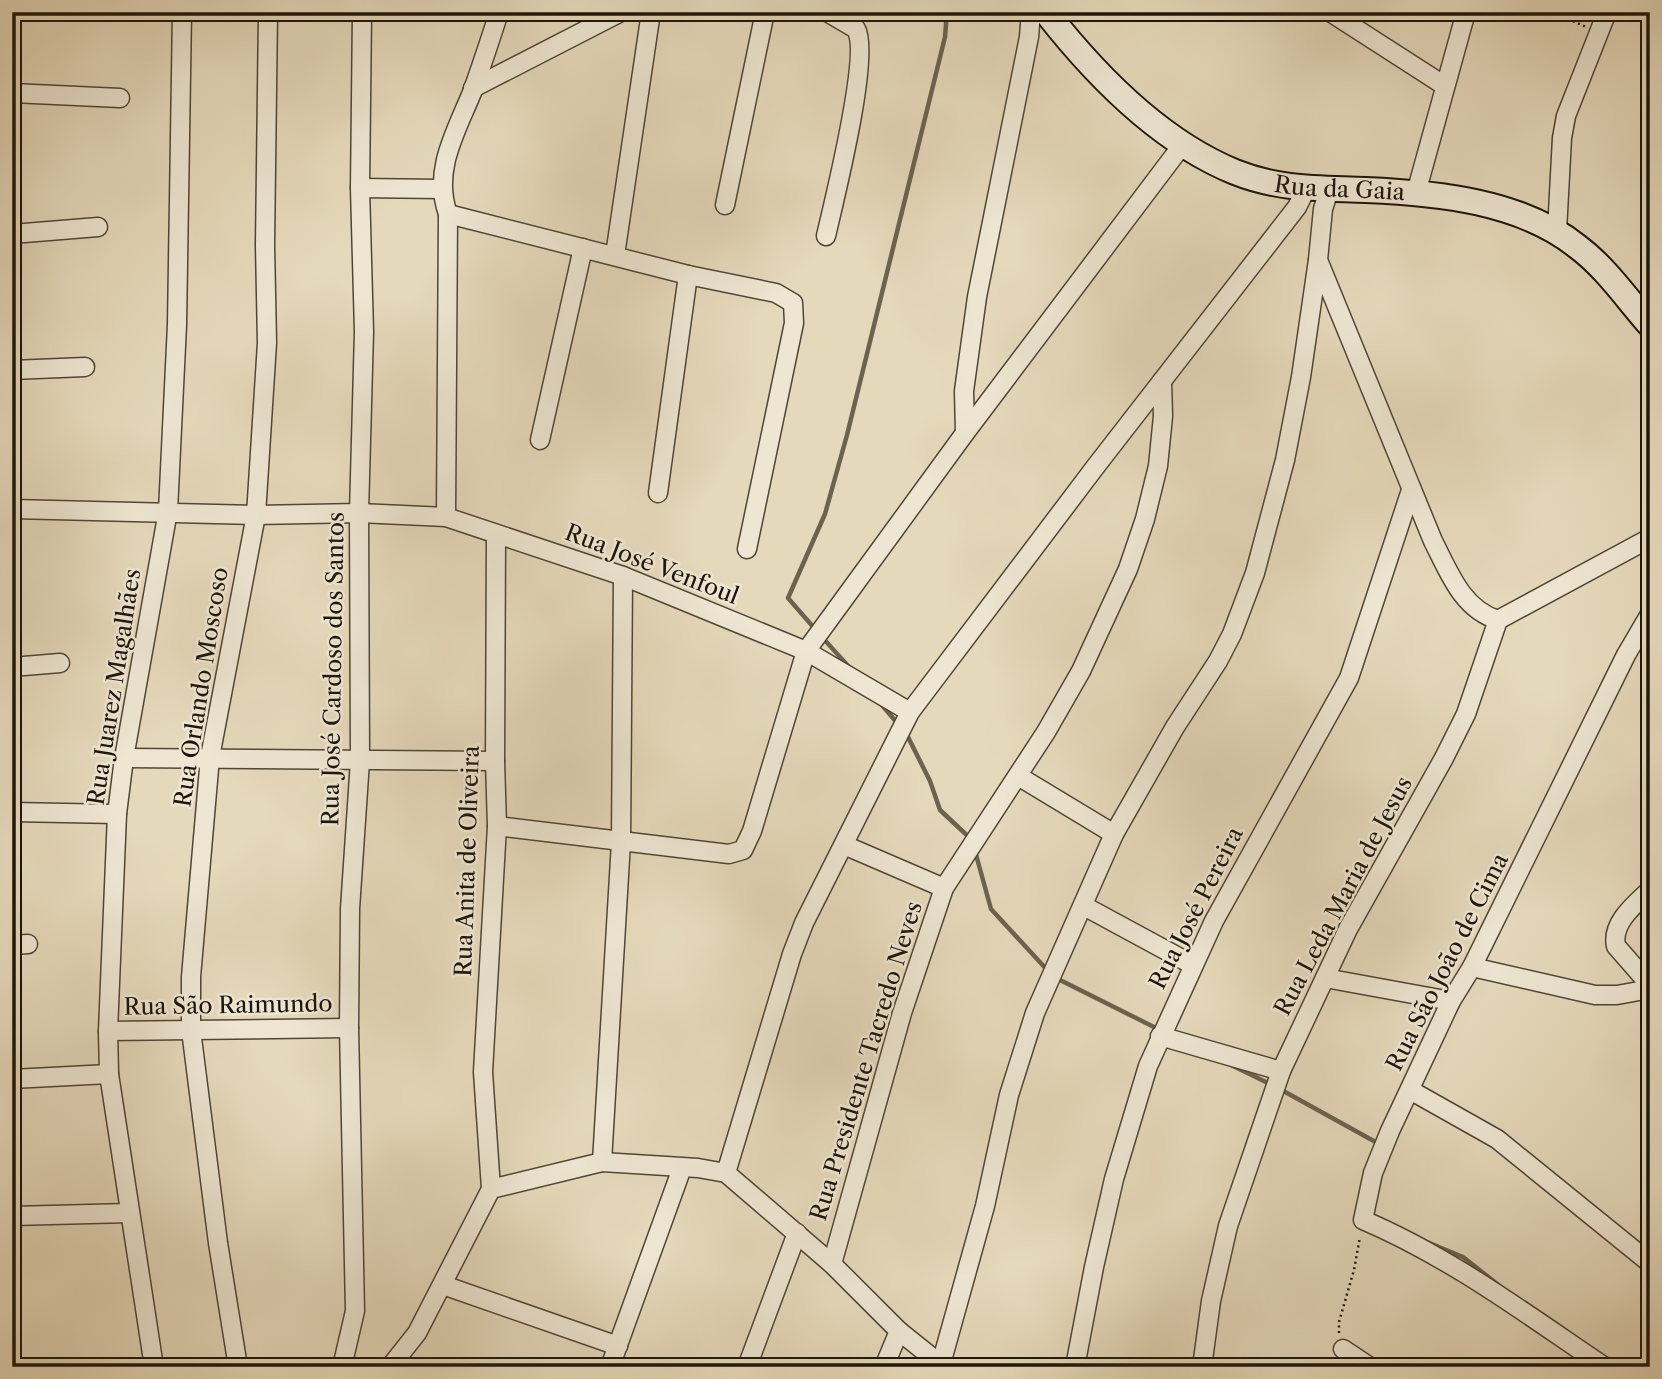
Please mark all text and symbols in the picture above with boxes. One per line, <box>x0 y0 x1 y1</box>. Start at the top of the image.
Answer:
street label: Rua da Gaia <box>1272 170 1407 206</box>
street label: Rua José Cardoso dos Santos <box>316 512 350 826</box>
street label: Rua José Venfoul <box>561 518 743 610</box>
street label: Rua Orlando Moscoso <box>168 565 234 809</box>
street label: Rua Juarez Magalhães <box>81 567 147 807</box>
street label: Rua Anita de Oliveira <box>449 744 485 977</box>
street label: Rua Leda Maria de Jesus <box>1268 772 1418 1020</box>
street label: Rua José Pereira <box>1143 821 1249 994</box>
street label: Rua São João de Cima <box>1380 848 1514 1076</box>
street label: Rua Presidente Tacredo Neves <box>804 898 928 1224</box>
street label: Rua São Raimundo <box>123 989 333 1021</box>

